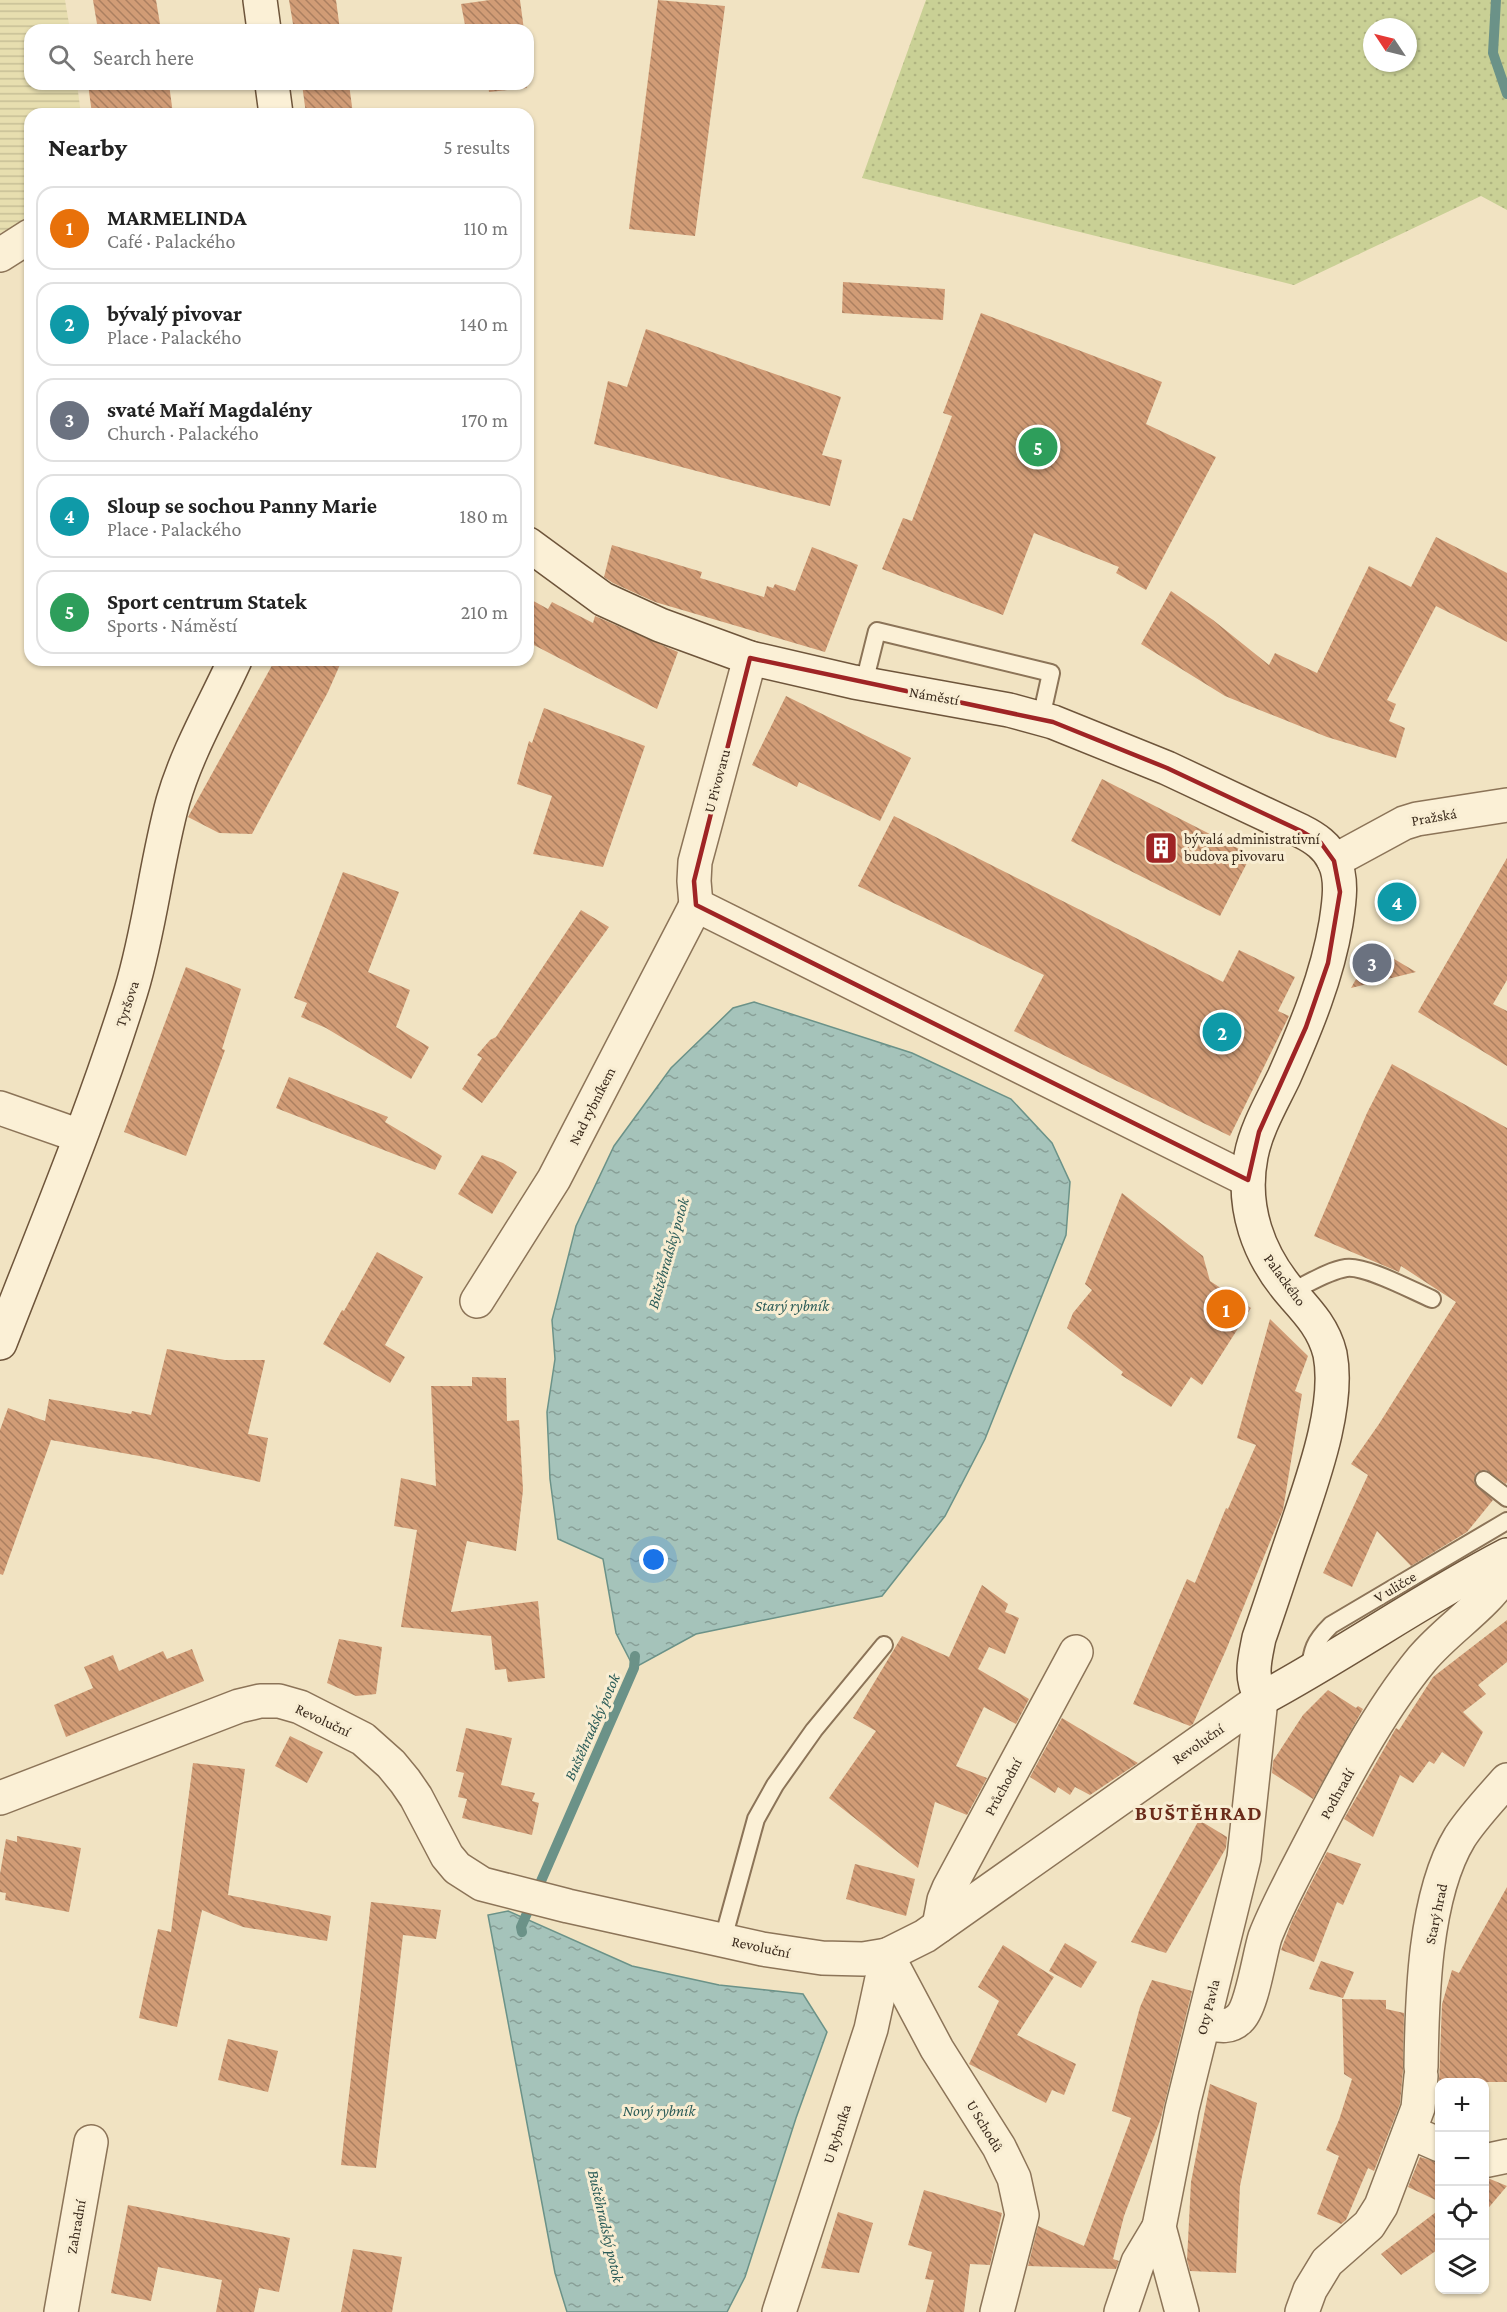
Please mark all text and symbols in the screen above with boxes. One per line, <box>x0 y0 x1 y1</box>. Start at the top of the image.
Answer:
north arrow <box>1363 18 1417 72</box>
search box <box>24 24 534 90</box>
icon: search <box>45 41 78 74</box>
text: Search here <box>93 45 194 70</box>
text: Nearby <box>48 133 127 162</box>
text: 5 results <box>443 136 510 158</box>
text: MARMELINDA <box>107 205 247 230</box>
text: 1 <box>66 217 73 239</box>
text: 110 m <box>464 217 508 239</box>
text: Café · Palackého <box>107 230 235 252</box>
text: bývalý pivovar <box>107 301 242 326</box>
text: 2 <box>64 313 75 335</box>
text: 140 m <box>460 313 508 335</box>
text: Place · Palackého <box>107 326 241 348</box>
text: svaté Maří Magdalény <box>107 397 312 422</box>
text: 3 <box>65 409 74 431</box>
text: 170 m <box>461 409 508 431</box>
text: Church · Palackého <box>107 422 259 444</box>
pin: 5 <box>1018 424 1058 470</box>
text: Sloup se sochou Panny Marie <box>107 493 377 518</box>
text: 4 <box>64 505 75 527</box>
text: 180 m <box>459 505 508 527</box>
text: Place · Palackého <box>107 518 241 540</box>
text: Sport centrum Statek <box>107 589 307 614</box>
text: 5 <box>65 601 74 623</box>
text: 210 m <box>461 601 508 623</box>
text: Sports · Náměstí <box>107 614 237 636</box>
street label: Náměstí <box>908 684 961 708</box>
street label: U Pivovaru <box>701 747 733 815</box>
street label: Pražská <box>1410 805 1458 829</box>
building icon: bývalá administrativní budova pivovaru <box>1143 830 1179 866</box>
place label: bývalá administrativní budova pivovaru <box>1184 831 1321 865</box>
pin: 4 <box>1378 880 1416 924</box>
pin: 3 <box>1352 940 1392 986</box>
street label: Tyršova <box>112 979 143 1029</box>
pin: 2 <box>1202 1010 1242 1054</box>
street label: Nad rybníkem <box>566 1064 619 1148</box>
water label: Buštěhradský potok <box>644 1194 693 1311</box>
street label: Palackého <box>1261 1251 1309 1309</box>
pin: 1 <box>1206 1286 1246 1332</box>
water label: Starý rybník <box>755 1297 830 1315</box>
your location <box>639 1545 668 1574</box>
street label: V uličce <box>1371 1568 1419 1606</box>
water label: Buštěhradský potok <box>561 1670 624 1783</box>
street label: Revoluční <box>293 1700 354 1740</box>
street label: Revoluční <box>1169 1720 1228 1767</box>
street label: Průchodní <box>981 1755 1025 1818</box>
street label: Podhradí <box>1317 1765 1358 1822</box>
district label: BUŠTĚHRAD <box>1135 1801 1263 1825</box>
street label: Starý hrad <box>1422 1882 1451 1946</box>
street label: Revoluční <box>730 1933 793 1961</box>
street label: Oty Pavla <box>1193 1978 1224 2037</box>
map controls <box>1435 2078 1489 2294</box>
button: + <box>1435 2078 1489 2132</box>
street label: U Schodů <box>963 2097 1007 2155</box>
water label: Nový rybník <box>623 2102 696 2120</box>
street label: U Rybníka <box>820 2102 855 2166</box>
button: − <box>1435 2132 1489 2186</box>
water label: Buštěhradský potok <box>584 2168 627 2285</box>
button: locate <box>1435 2186 1489 2240</box>
street label: Zahradní <box>63 2198 89 2255</box>
button: layers <box>1435 2240 1489 2294</box>

